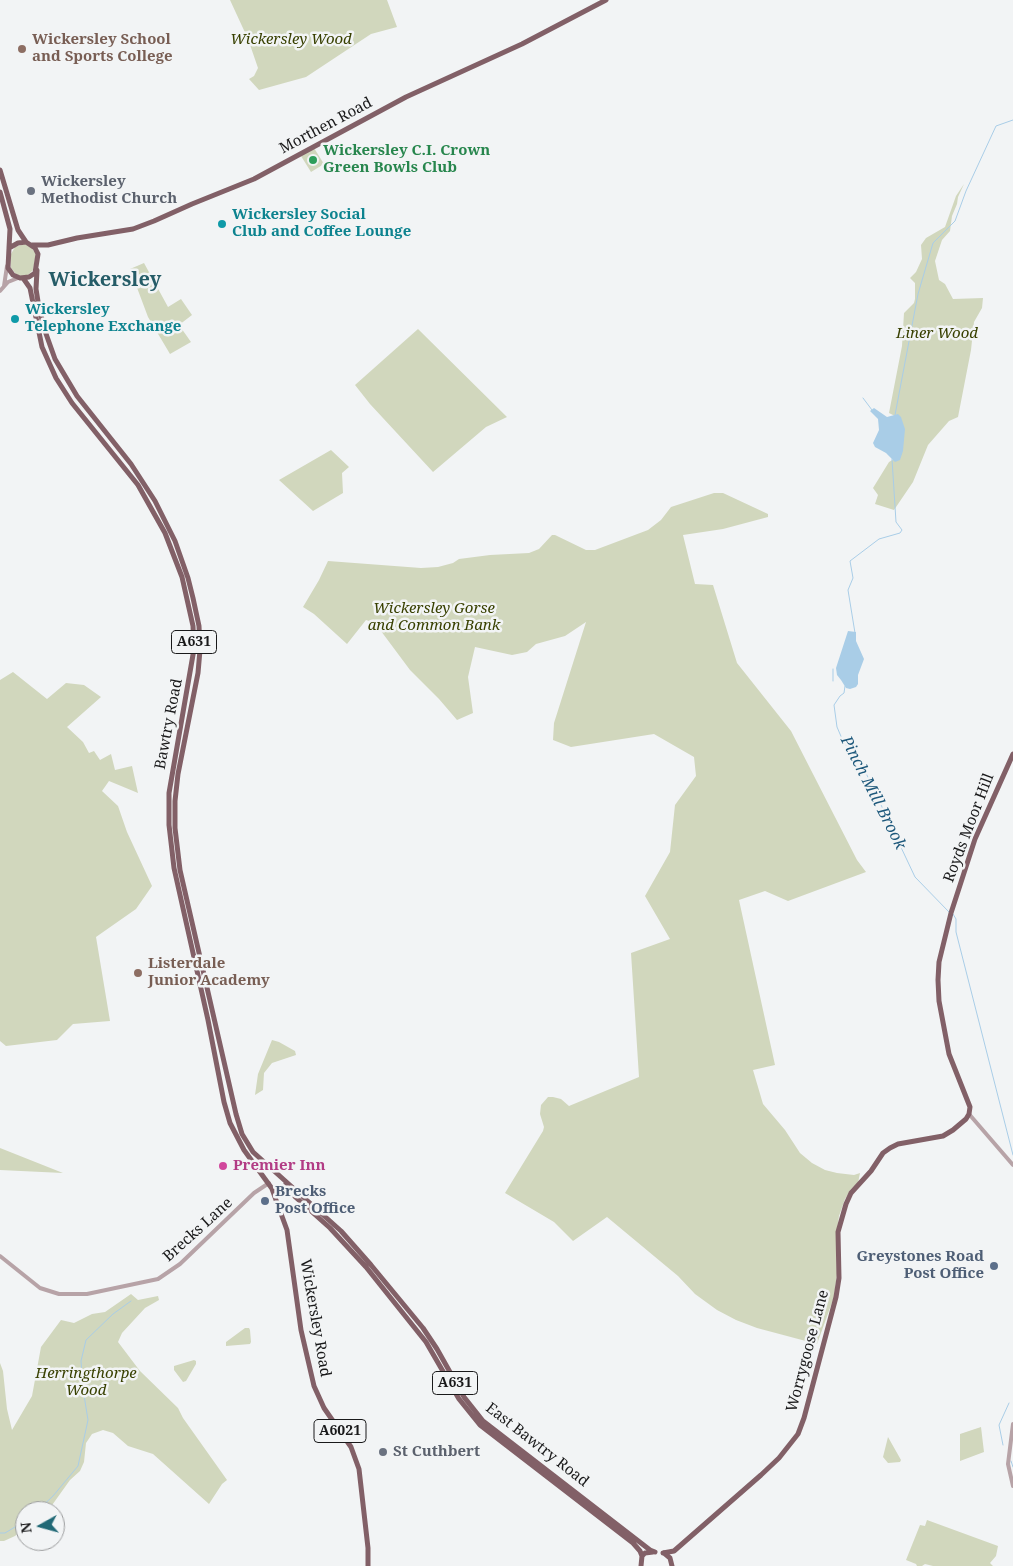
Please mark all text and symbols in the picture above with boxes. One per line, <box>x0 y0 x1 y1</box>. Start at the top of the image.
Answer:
place label: Wickersley School and Sports College <box>32 31 173 66</box>
park label: Wickersley Wood <box>230 31 352 49</box>
marker: Wickersley School and Sports College <box>16 43 28 55</box>
street label: Morthen Road <box>277 94 375 158</box>
place label: Wickersley C.I. Crown Green Bowls Club <box>323 142 490 177</box>
marker: Wickersley C.I. Crown Green Bowls Club <box>307 154 319 166</box>
place label: Wickersley Methodist Church <box>41 173 177 208</box>
marker: Wickersley Methodist Church <box>25 185 37 197</box>
place label: Wickersley Social Club and Coffee Lounge <box>232 206 411 241</box>
marker: Wickersley Social Club and Coffee Lounge <box>216 218 228 230</box>
district label: Wickersley <box>49 268 161 292</box>
place label: Wickersley Telephone Exchange <box>25 301 181 336</box>
marker: Wickersley Telephone Exchange <box>9 313 21 325</box>
park label: Liner Wood <box>896 325 978 343</box>
park label: Wickersley Gorse and Common Bank <box>368 600 500 635</box>
road number: A631 <box>172 630 216 654</box>
street label: Bawtry Road <box>151 677 187 771</box>
water label: Pinch Mill Brook <box>836 733 910 853</box>
street label: Royds Moor Hill <box>940 771 998 885</box>
place label: Listerdale Junior Academy <box>148 955 270 990</box>
marker: Listerdale Junior Academy <box>132 967 144 979</box>
place label: Premier Inn <box>233 1157 325 1175</box>
marker: Premier Inn <box>217 1160 229 1172</box>
place label: Brecks Post Office <box>275 1183 355 1218</box>
street label: Brecks Lane <box>160 1194 236 1266</box>
marker: Brecks Post Office <box>259 1195 271 1207</box>
place label: Greystones Road Post Office <box>857 1248 984 1283</box>
street label: Wickersley Road <box>296 1258 334 1378</box>
marker: Greystones Road Post Office <box>988 1260 1000 1272</box>
street label: Worrygoose Lane <box>783 1288 833 1414</box>
park label: Herringthorpe Wood <box>35 1365 137 1400</box>
road number: A631 <box>432 1372 478 1395</box>
street label: East Bawtry Road <box>482 1399 592 1491</box>
road number: A6021 <box>314 1420 366 1442</box>
place label: St Cuthbert <box>393 1443 480 1461</box>
marker: St Cuthbert <box>377 1446 389 1458</box>
north arrow <box>15 1501 65 1551</box>
text: N <box>16 1521 36 1534</box>

